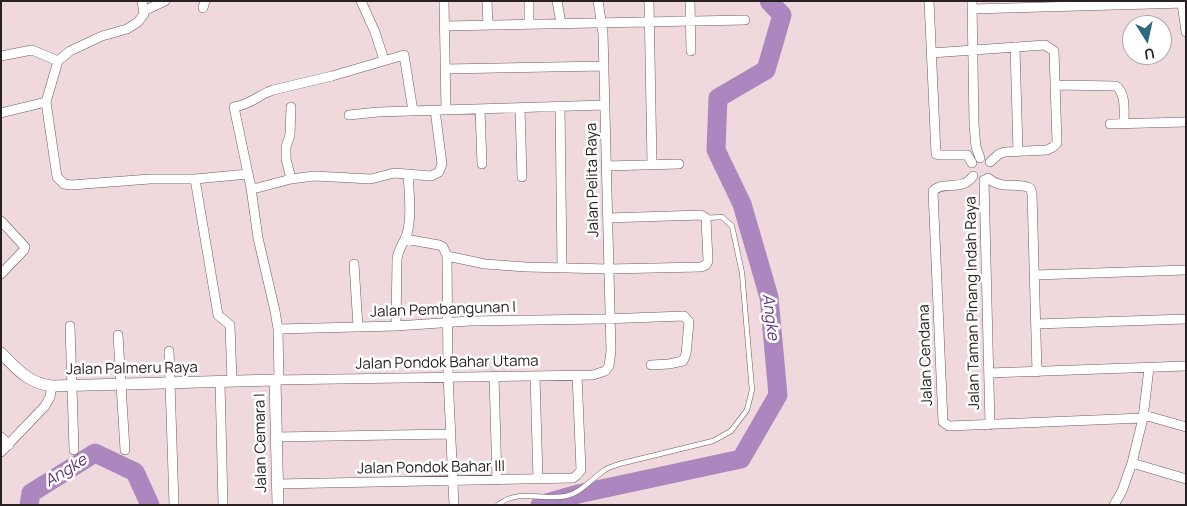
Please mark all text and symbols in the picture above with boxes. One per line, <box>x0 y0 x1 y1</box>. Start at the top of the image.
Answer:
north arrow <box>1122 15 1172 65</box>
text: U <box>1143 44 1156 65</box>
street label: Jalan Pelita Raya <box>583 123 603 237</box>
street label: Jalan Taman Pinang Indah Raya <box>962 196 984 410</box>
water label: Angke <box>758 293 782 341</box>
street label: Jalan Pembangunan I <box>370 298 516 322</box>
street label: Jalan Cendana <box>915 304 937 406</box>
street label: Jalan Pondok Bahar Utama <box>355 352 539 374</box>
street label: Jalan Palmeru Raya <box>66 359 198 379</box>
street label: Jalan Cemara I <box>251 393 271 493</box>
water label: Angke <box>41 451 91 491</box>
street label: Jalan Pondok Bahar III <box>357 458 505 478</box>

